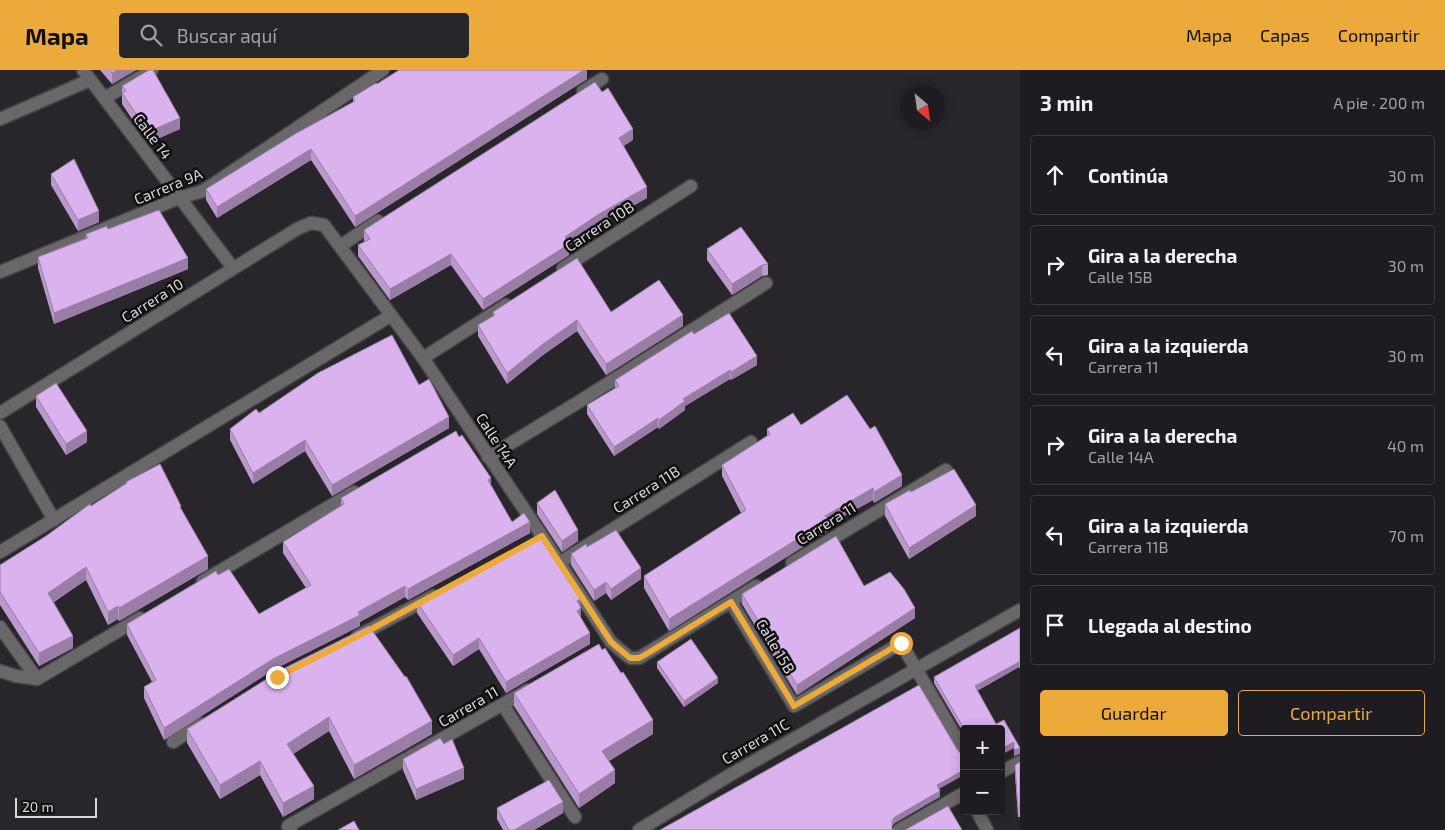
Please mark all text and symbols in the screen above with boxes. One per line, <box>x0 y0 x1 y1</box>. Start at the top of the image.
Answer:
search box <box>119 13 469 58</box>
text: Mapa <box>25 21 89 50</box>
icon: search <box>137 21 165 49</box>
text: Buscar aquí <box>177 24 277 47</box>
text: Mapa <box>1186 24 1232 46</box>
text: Capas <box>1260 24 1310 46</box>
text: Compartir <box>1338 24 1420 46</box>
north arrow <box>900 85 945 130</box>
text: 3 min <box>1040 90 1093 115</box>
text: A pie · 200 m <box>1333 93 1425 112</box>
street label: Calle 14 <box>130 110 176 162</box>
icon: ahead <box>1041 161 1069 189</box>
street label: Carrera 9A <box>131 164 205 208</box>
text: Continúa <box>1088 164 1168 187</box>
text: 30 m <box>1388 166 1424 185</box>
street label: Carrera 10B <box>561 197 637 255</box>
text: Gira a la derecha <box>1088 244 1237 267</box>
icon: right <box>1041 251 1069 279</box>
text: 30 m <box>1388 256 1424 275</box>
text: Calle 15B <box>1088 267 1152 286</box>
street label: Carrera 10 <box>118 274 186 326</box>
text: Gira a la izquierda <box>1088 334 1249 357</box>
icon: left <box>1041 341 1069 369</box>
text: 30 m <box>1388 346 1424 365</box>
text: Carrera 11 <box>1088 357 1159 376</box>
street label: Calle 14A <box>473 409 522 471</box>
text: Gira a la derecha <box>1088 424 1237 447</box>
icon: right <box>1041 431 1069 459</box>
text: 40 m <box>1387 436 1424 455</box>
text: Calle 14A <box>1088 447 1154 466</box>
street label: Carrera 11B <box>609 461 683 517</box>
street label: Carrera 11 <box>793 498 859 548</box>
text: Gira a la izquierda <box>1088 514 1249 537</box>
icon: left <box>1041 521 1069 549</box>
text: 70 m <box>1389 526 1424 545</box>
text: Carrera 11B <box>1088 537 1169 556</box>
icon: arrive <box>1041 611 1069 639</box>
text: Llegada al destino <box>1088 614 1252 637</box>
street label: Calle 15B <box>753 615 799 677</box>
route start <box>890 632 913 655</box>
route end <box>266 666 289 689</box>
street label: Carrera 11 <box>435 682 501 730</box>
button: Guardar <box>1040 690 1228 736</box>
button: Compartir <box>1238 690 1425 736</box>
street label: Carrera 11C <box>718 714 792 767</box>
map controls <box>960 725 1005 815</box>
button: + <box>960 725 1005 770</box>
button: − <box>960 770 1005 815</box>
scale bar <box>15 795 98 818</box>
text: 20 m <box>22 798 54 815</box>

